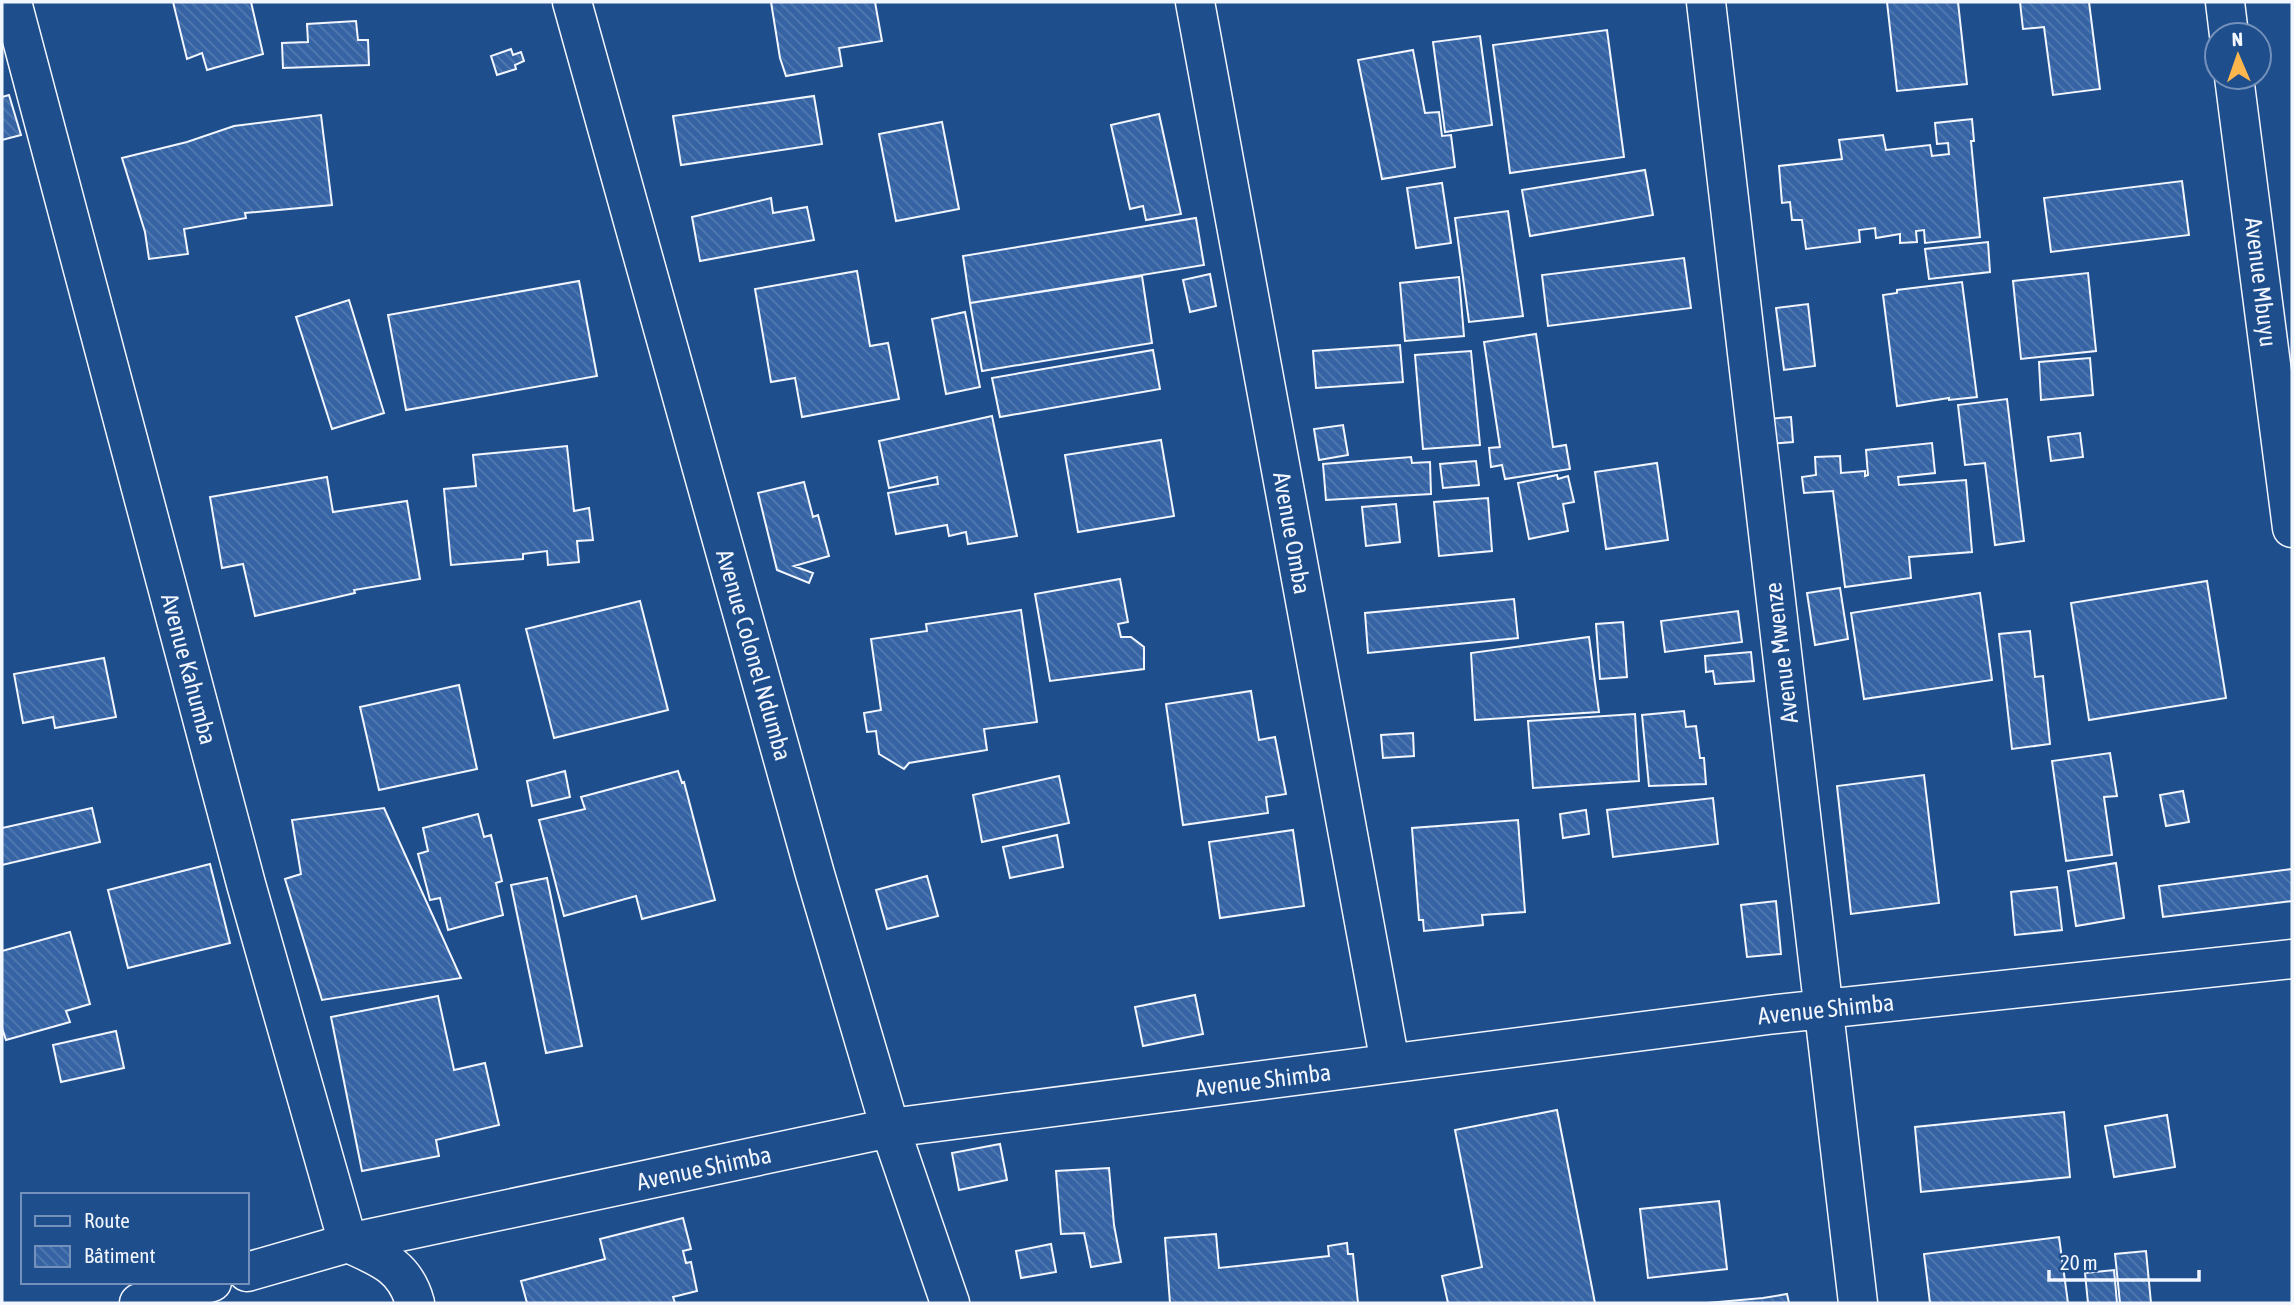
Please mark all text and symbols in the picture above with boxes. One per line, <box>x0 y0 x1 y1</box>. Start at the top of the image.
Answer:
north arrow <box>2203 21 2273 91</box>
text: N <box>2231 28 2243 50</box>
street label: Avenue Mbuyu <box>2240 216 2282 348</box>
street label: Avenue Omba <box>1268 470 1316 596</box>
street label: Avenue Colonel Ndumba <box>711 546 797 764</box>
street label: Avenue Mwenze <box>1759 581 1803 725</box>
street label: Avenue Kahumba <box>156 591 222 747</box>
street label: Avenue Shimba <box>1757 988 1895 1030</box>
street label: Avenue Shimba <box>1193 1058 1333 1102</box>
street label: Avenue Shimba <box>634 1141 774 1195</box>
legend <box>21 1193 248 1284</box>
text: Route <box>84 1208 130 1232</box>
scale bar <box>2049 1238 2200 1282</box>
text: Bâtiment <box>84 1243 155 1267</box>
text: 20 m <box>2060 1250 2098 1274</box>

